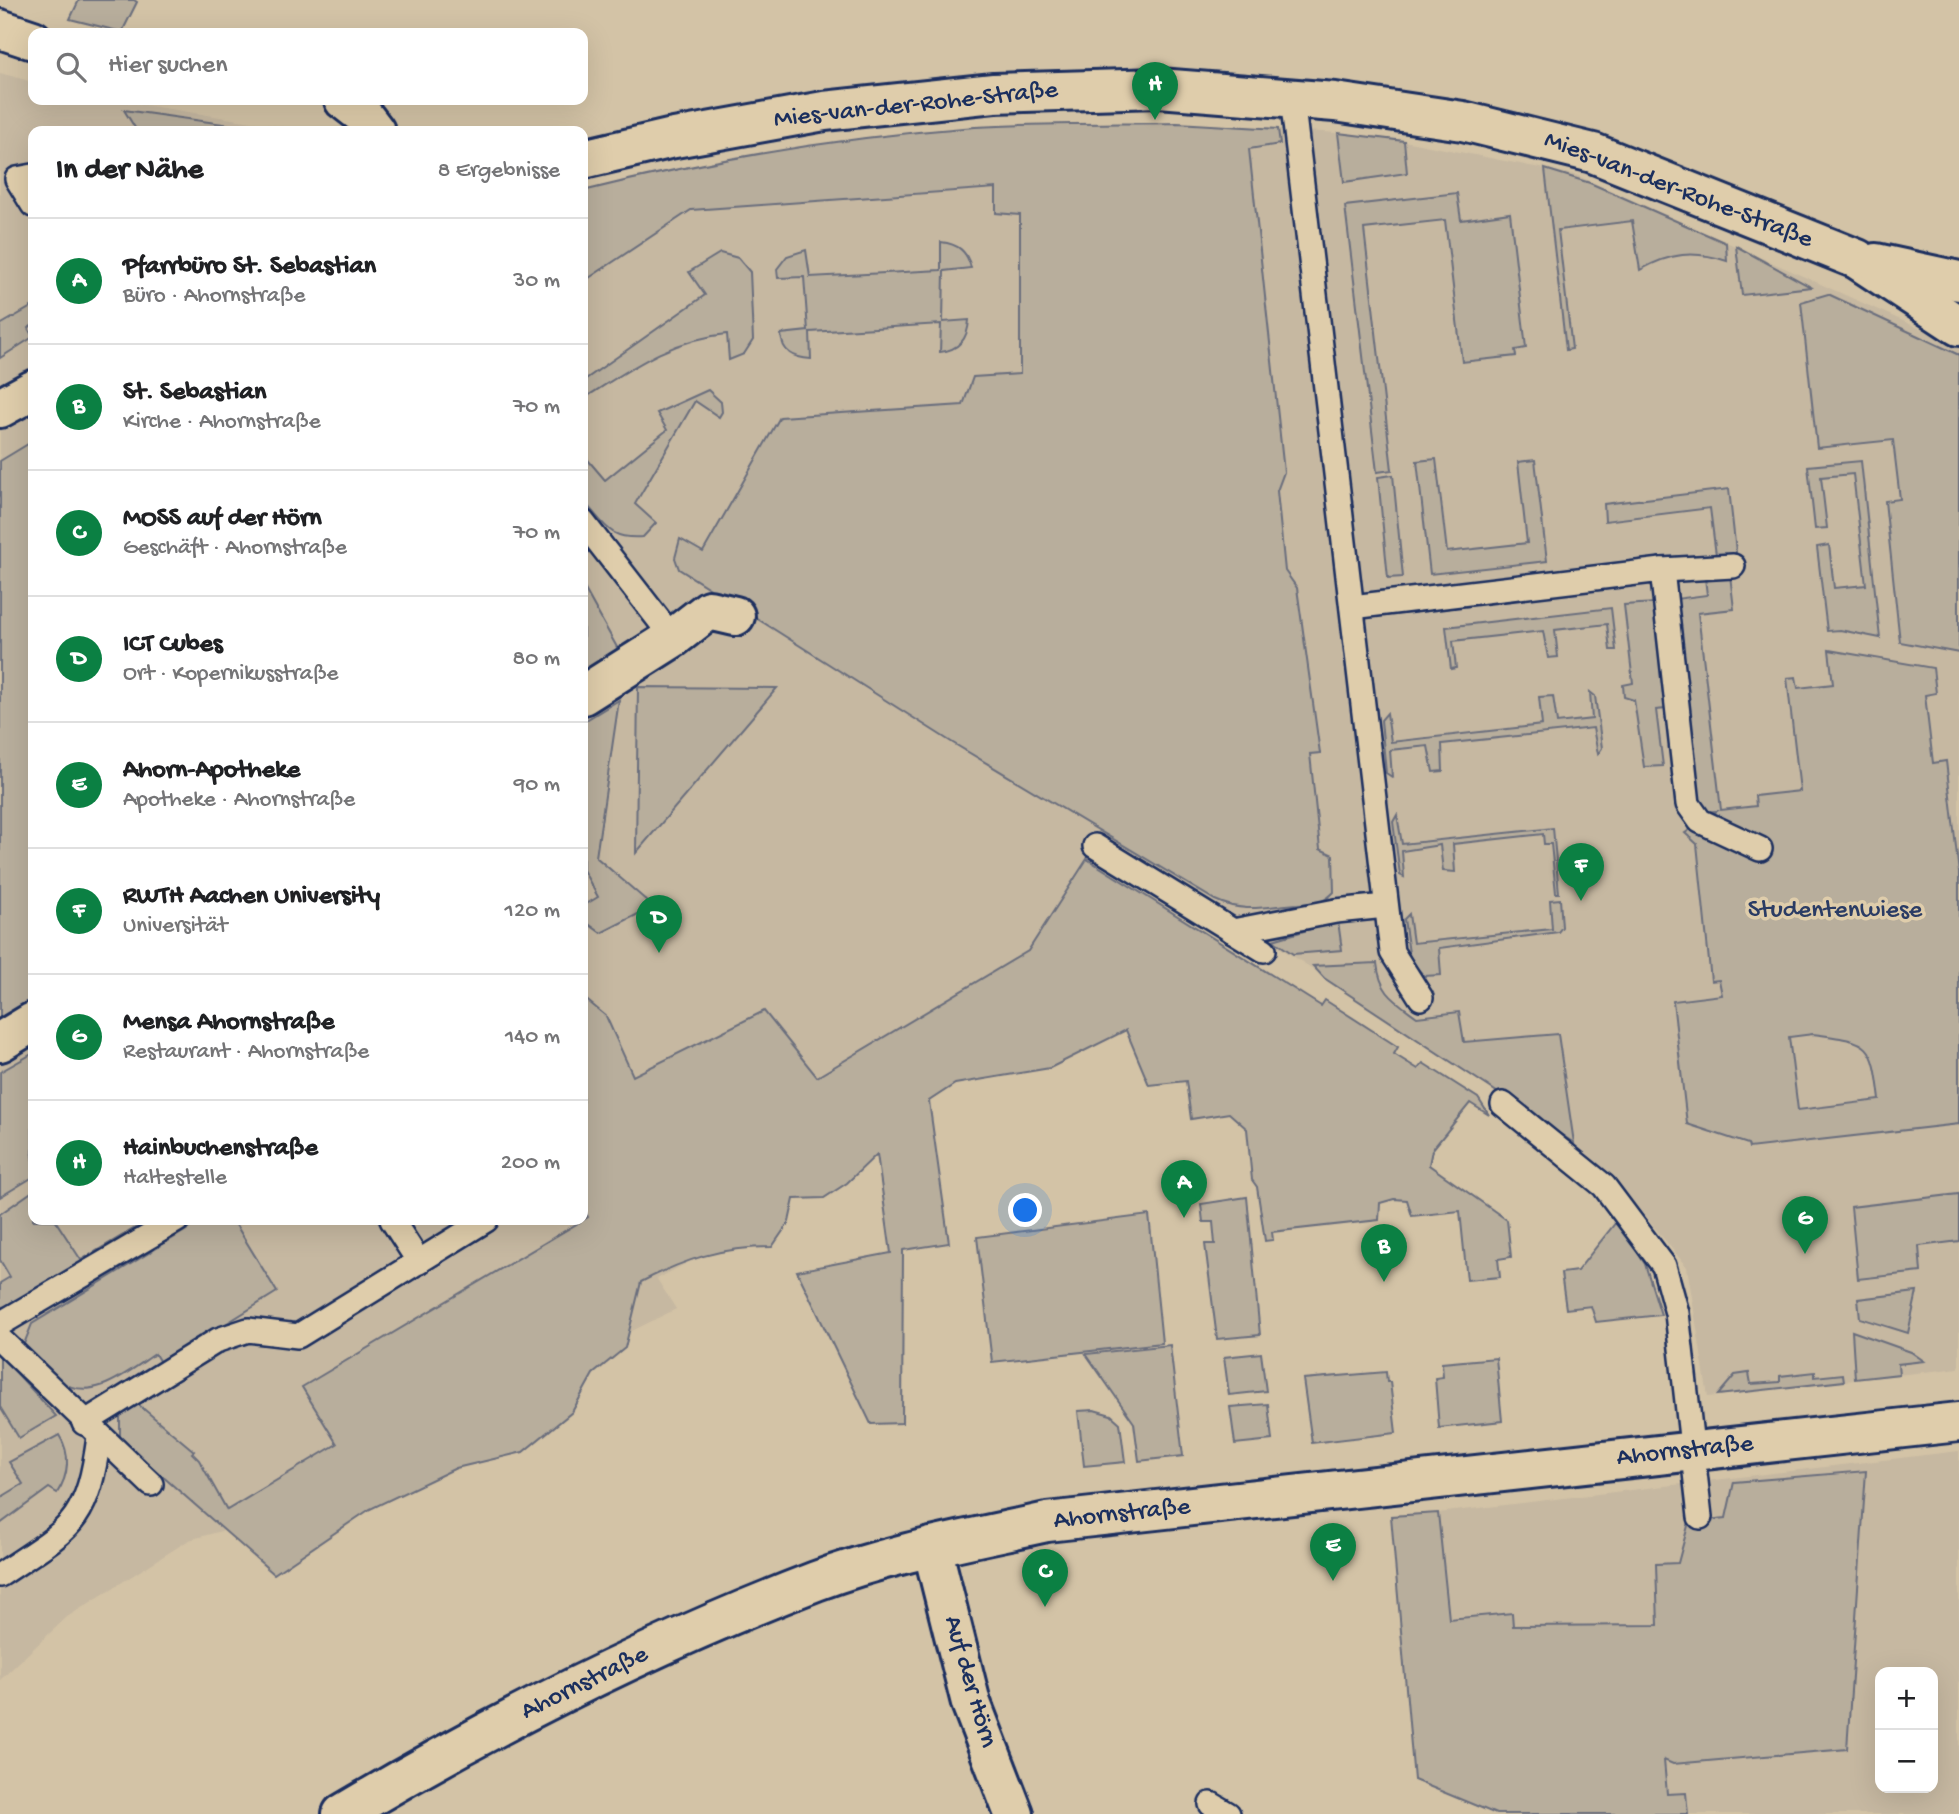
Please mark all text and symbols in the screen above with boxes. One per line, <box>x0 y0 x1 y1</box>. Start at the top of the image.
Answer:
search box <box>28 28 588 105</box>
icon: search <box>52 48 90 86</box>
text: Hier suchen <box>108 51 228 82</box>
pin: H <box>1132 62 1178 120</box>
street label: Mies-van-der-Rohe-Straße <box>772 76 1060 136</box>
street label: Mies-van-der-Rohe-Straße <box>1539 125 1817 257</box>
text: In der Nähe <box>56 154 203 189</box>
text: 8 Ergebnisse <box>438 158 560 185</box>
text: Pfarrbüro St. Sebastian <box>123 252 376 283</box>
text: A <box>72 268 86 295</box>
text: 30 m <box>513 268 560 295</box>
text: Büro · Ahornstraße <box>123 283 305 310</box>
text: St. Sebastian <box>123 378 266 409</box>
text: B <box>73 394 85 421</box>
text: 70 m <box>513 394 560 421</box>
text: Kirche · Ahornstraße <box>123 409 321 436</box>
text: MOSS auf der Hörn <box>123 504 322 535</box>
text: C <box>73 520 85 547</box>
text: 70 m <box>513 520 560 547</box>
text: Geschäft · Ahornstraße <box>123 535 347 562</box>
text: ICT Cubes <box>123 630 223 661</box>
text: D <box>72 646 87 673</box>
text: 80 m <box>513 646 560 673</box>
text: Ort · Kopernikusstraße <box>123 661 338 688</box>
text: Ahorn-Apotheke <box>123 756 300 787</box>
text: E <box>72 772 86 799</box>
text: 90 m <box>514 772 560 799</box>
text: Apotheke · Ahornstraße <box>123 787 355 814</box>
pin: F <box>1558 843 1604 901</box>
text: RWTH Aachen University <box>123 882 380 913</box>
pin: D <box>636 895 682 953</box>
park label: Studentenwiese <box>1748 896 1923 927</box>
text: F <box>73 898 85 925</box>
text: 120 m <box>505 898 560 925</box>
text: Universität <box>123 913 227 940</box>
text: Mensa Ahornstraße <box>123 1008 334 1039</box>
text: G <box>72 1024 86 1051</box>
text: 140 m <box>505 1024 560 1051</box>
text: Restaurant · Ahornstraße <box>123 1039 369 1066</box>
text: Hainbuchenstraße <box>123 1134 318 1165</box>
text: H <box>72 1150 86 1177</box>
text: 200 m <box>501 1150 560 1177</box>
pin: A <box>1161 1160 1207 1218</box>
text: Haltestelle <box>123 1165 227 1192</box>
your location <box>1008 1193 1042 1227</box>
pin: G <box>1782 1196 1828 1254</box>
pin: B <box>1361 1224 1407 1282</box>
street label: Ahornstraße <box>1615 1429 1756 1475</box>
street label: Ahornstraße <box>1052 1492 1193 1538</box>
pin: E <box>1310 1523 1356 1581</box>
pin: C <box>1022 1549 1068 1607</box>
street label: Auf der Hörn <box>935 1613 1003 1752</box>
street label: Ahornstraße <box>516 1640 654 1728</box>
map controls <box>1875 1667 1938 1793</box>
button: + <box>1875 1667 1938 1730</box>
button: − <box>1875 1730 1938 1793</box>

